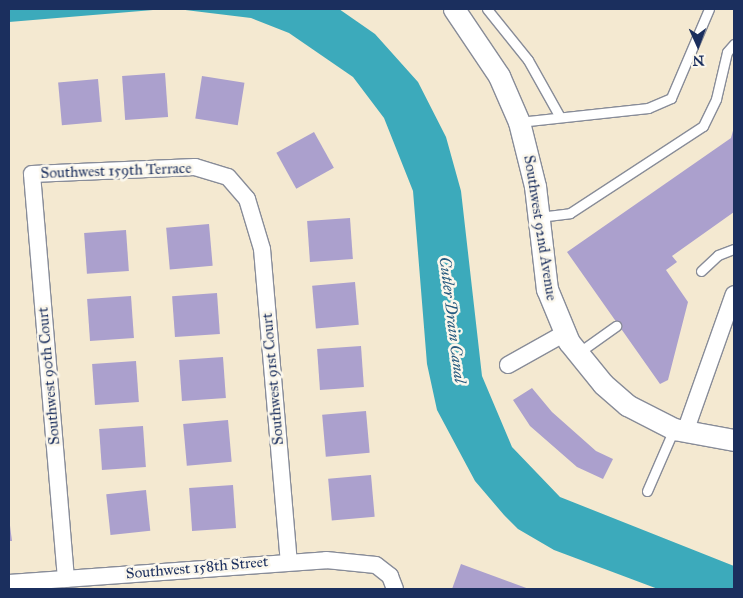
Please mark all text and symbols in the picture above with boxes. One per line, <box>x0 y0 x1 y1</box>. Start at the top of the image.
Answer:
north arrow <box>673 20 723 70</box>
text: N <box>692 52 705 69</box>
street label: Southwest 92nd Avenue <box>520 154 560 302</box>
street label: Southwest 159th Terrace <box>40 159 192 183</box>
water label: Cutler Drain Canal <box>435 256 469 384</box>
street label: Southwest 90th Court <box>34 306 64 446</box>
street label: Southwest 91st Court <box>258 312 288 446</box>
street label: Southwest 158th Street <box>125 553 269 583</box>

